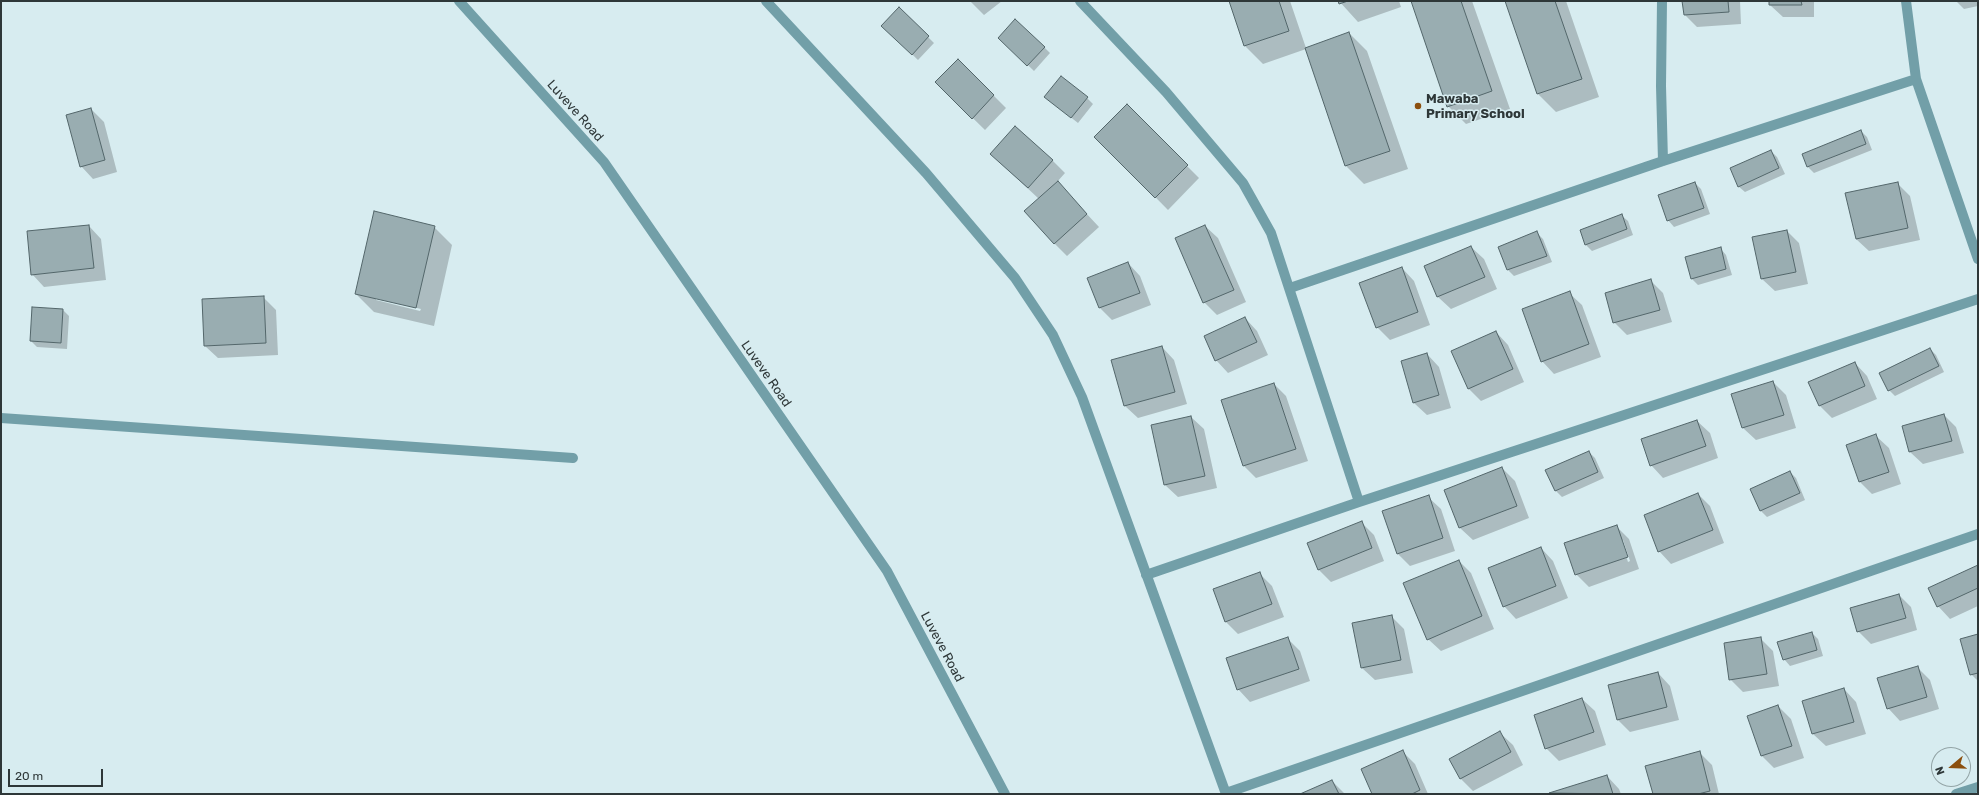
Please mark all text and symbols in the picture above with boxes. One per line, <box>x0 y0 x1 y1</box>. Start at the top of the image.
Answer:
street label: Luveve Road <box>543 77 607 145</box>
place label: Mawaba Primary School <box>1426 91 1525 122</box>
marker: Mawaba Primary School <box>1413 101 1423 111</box>
street label: Luveve Road <box>737 338 795 410</box>
street label: Luveve Road <box>917 609 967 685</box>
north arrow <box>1931 747 1971 787</box>
scale bar <box>10 761 105 787</box>
text: N <box>1933 765 1948 777</box>
text: 20 m <box>15 769 43 783</box>

